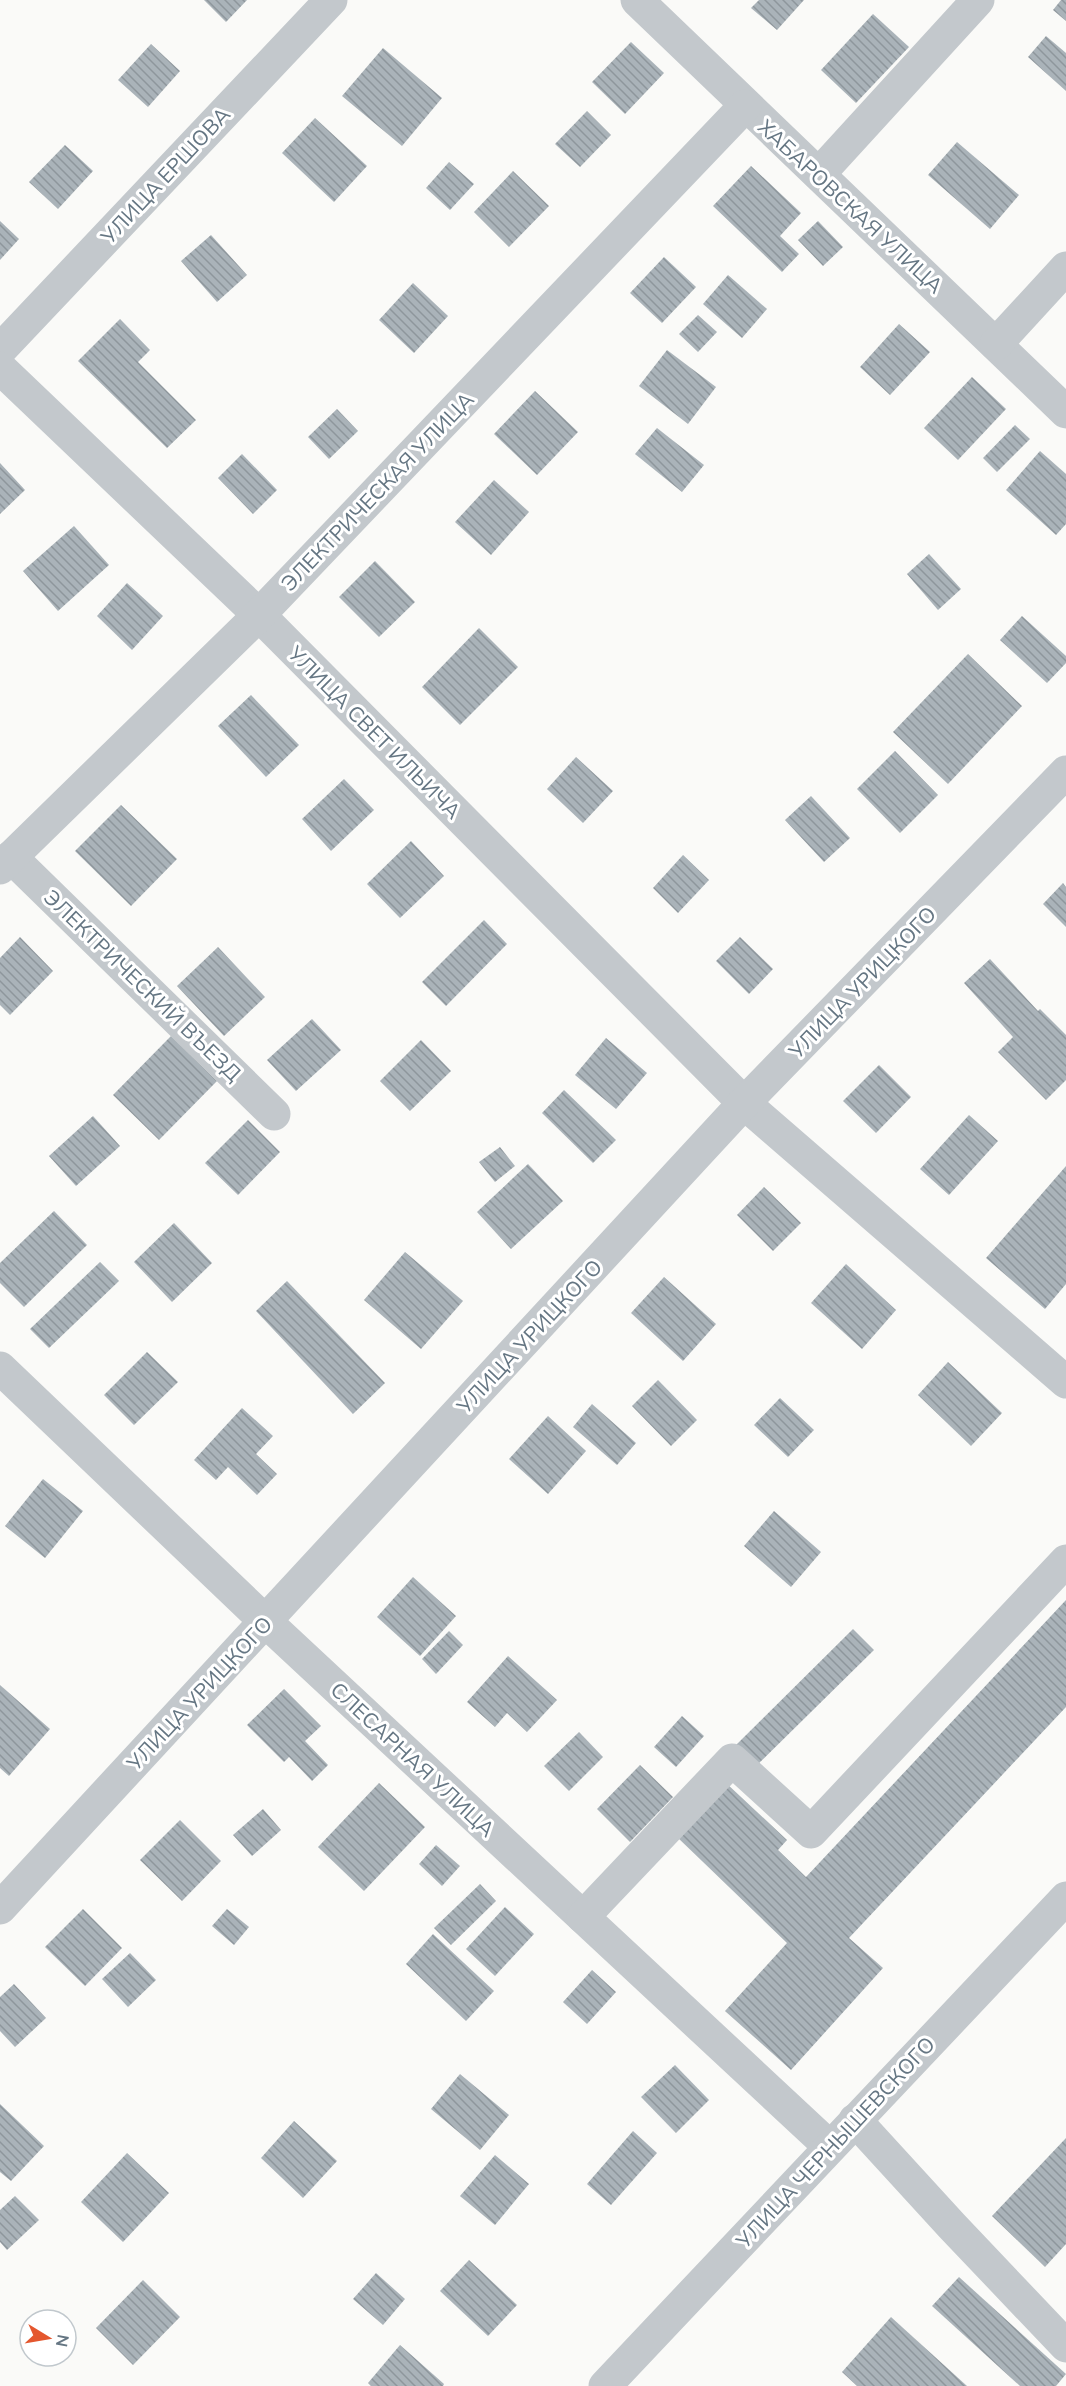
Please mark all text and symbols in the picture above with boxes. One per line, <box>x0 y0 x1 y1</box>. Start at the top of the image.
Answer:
street label: УЛИЦА ЕРШОВА <box>94 101 236 250</box>
street label: ХАБАРОВСКАЯ УЛИЦА <box>753 113 949 299</box>
street label: ЭЛЕКТРИЧЕСКАЯ УЛИЦА <box>275 386 479 596</box>
street label: УЛИЦА СВЕТ ИЛЬИЧА <box>282 639 467 824</box>
street label: ЭЛЕКТРИЧЕСКИЙ ВЪЕЗД <box>39 884 247 1086</box>
street label: УЛИЦА УРИЦКОГО <box>782 901 941 1064</box>
street label: УЛИЦА УРИЦКОГО <box>450 1254 607 1419</box>
street label: УЛИЦА УРИЦКОГО <box>120 1611 277 1776</box>
street label: СЛЕСАРНАЯ УЛИЦА <box>325 1676 501 1842</box>
street label: УЛИЦА ЧЕРНЫШЕВСКОГО <box>729 2031 940 2254</box>
north arrow <box>18 2308 78 2368</box>
text: N <box>52 2333 74 2349</box>

